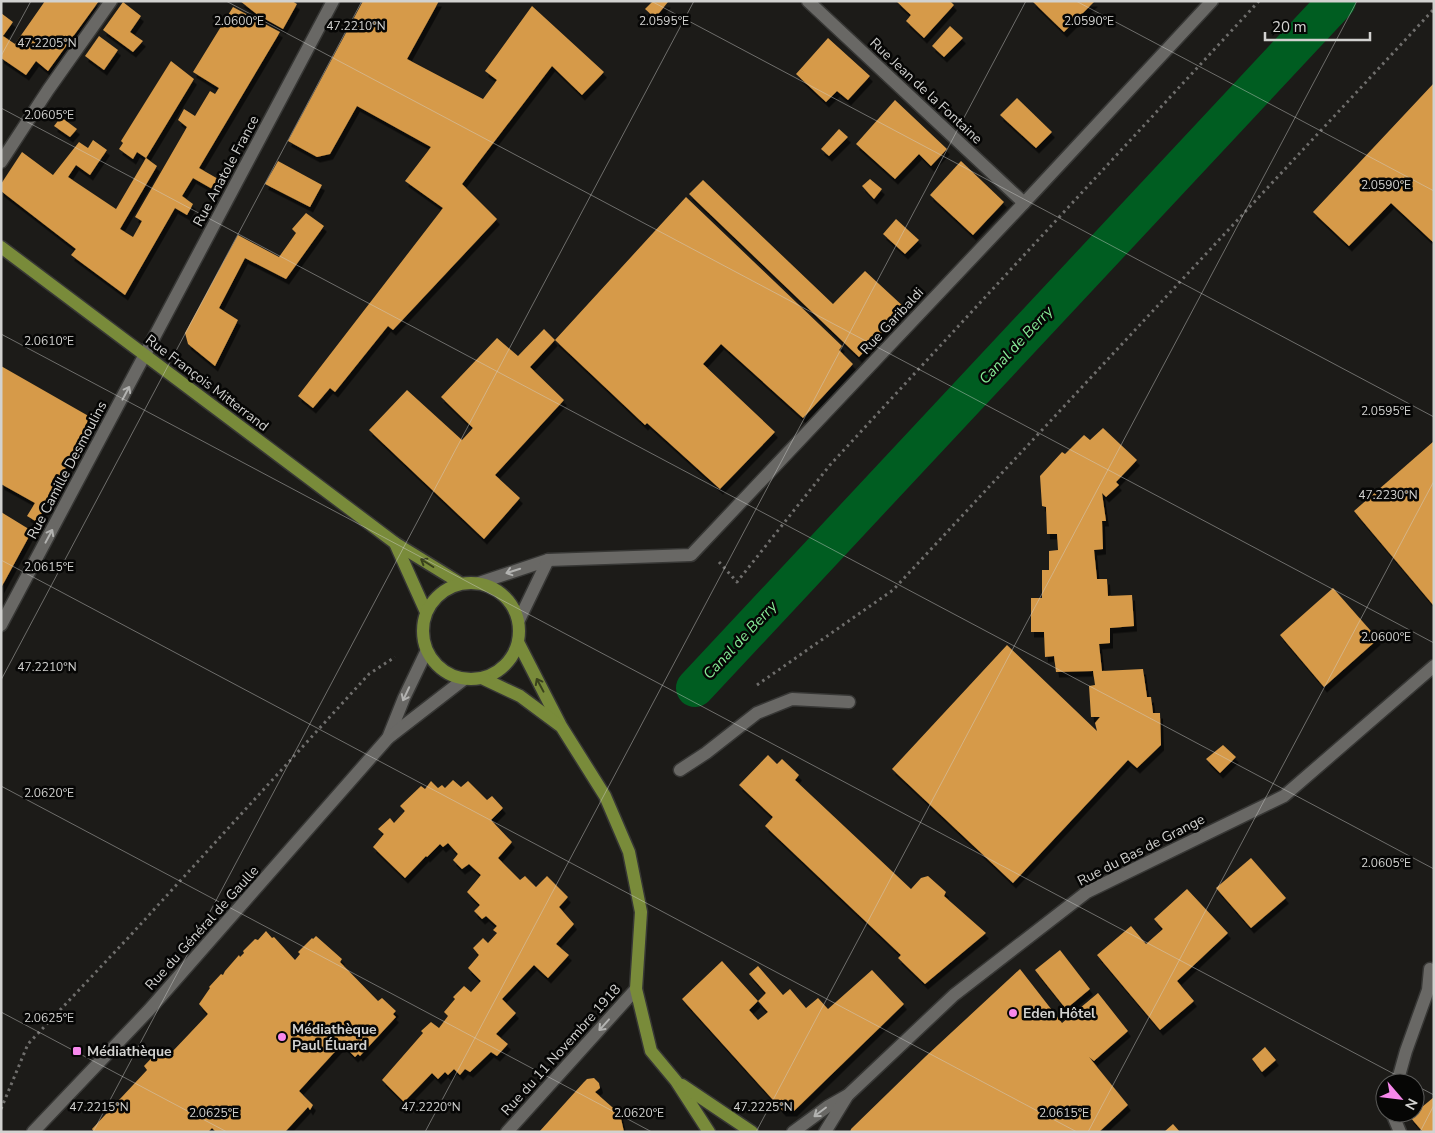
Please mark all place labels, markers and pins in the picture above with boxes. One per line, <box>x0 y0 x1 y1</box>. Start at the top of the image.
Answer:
place label: Eden Hôtel <box>1023 1004 1096 1023</box>
marker: Eden Hôtel <box>1007 1007 1019 1019</box>
place label: Médiathèque Paul Éluard <box>292 1020 377 1055</box>
marker: Médiathèque Paul Éluard <box>276 1031 288 1043</box>
place label: Médiathèque <box>87 1042 172 1061</box>
marker: Médiathèque <box>71 1045 83 1057</box>

